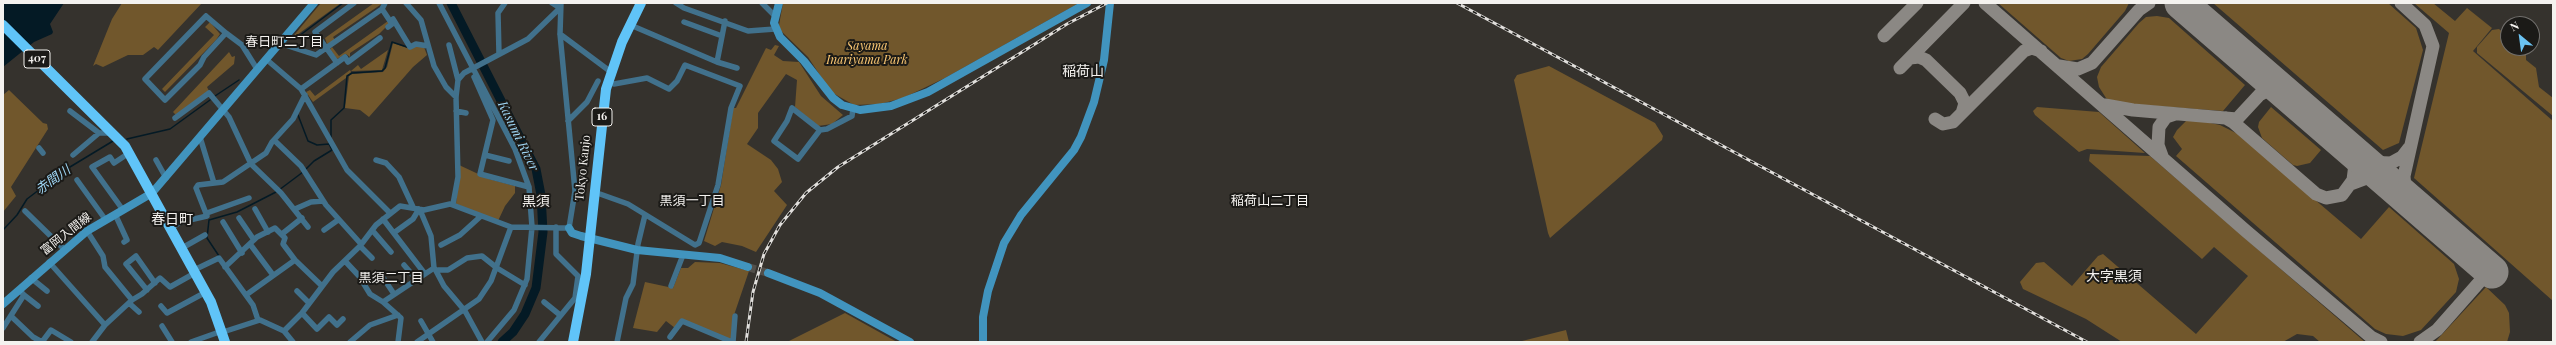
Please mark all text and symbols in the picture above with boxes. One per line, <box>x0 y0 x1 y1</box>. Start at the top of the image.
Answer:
north arrow <box>2500 16 2540 56</box>
text: N <box>2507 17 2522 34</box>
district label: 春日町二丁目 <box>245 34 323 50</box>
park label: Sayama Inariyama Park <box>826 39 908 67</box>
road number: 407 <box>24 50 50 68</box>
district label: 稲荷山 <box>1062 64 1104 80</box>
water label: Kasumi River <box>494 98 542 174</box>
road number: 16 <box>592 108 612 126</box>
street label: Tokyo Kanjo <box>572 134 594 202</box>
water label: 赤間川 <box>33 162 73 198</box>
district label: 黒須一丁目 <box>660 193 724 209</box>
district label: 稲荷山二丁目 <box>1231 193 1309 209</box>
district label: 黒須 <box>522 194 550 210</box>
street label: 富岡入間線 <box>38 210 94 258</box>
district label: 春日町 <box>151 212 193 228</box>
district label: 大字黒須 <box>2086 269 2142 285</box>
district label: 黒須二丁目 <box>359 270 423 286</box>

